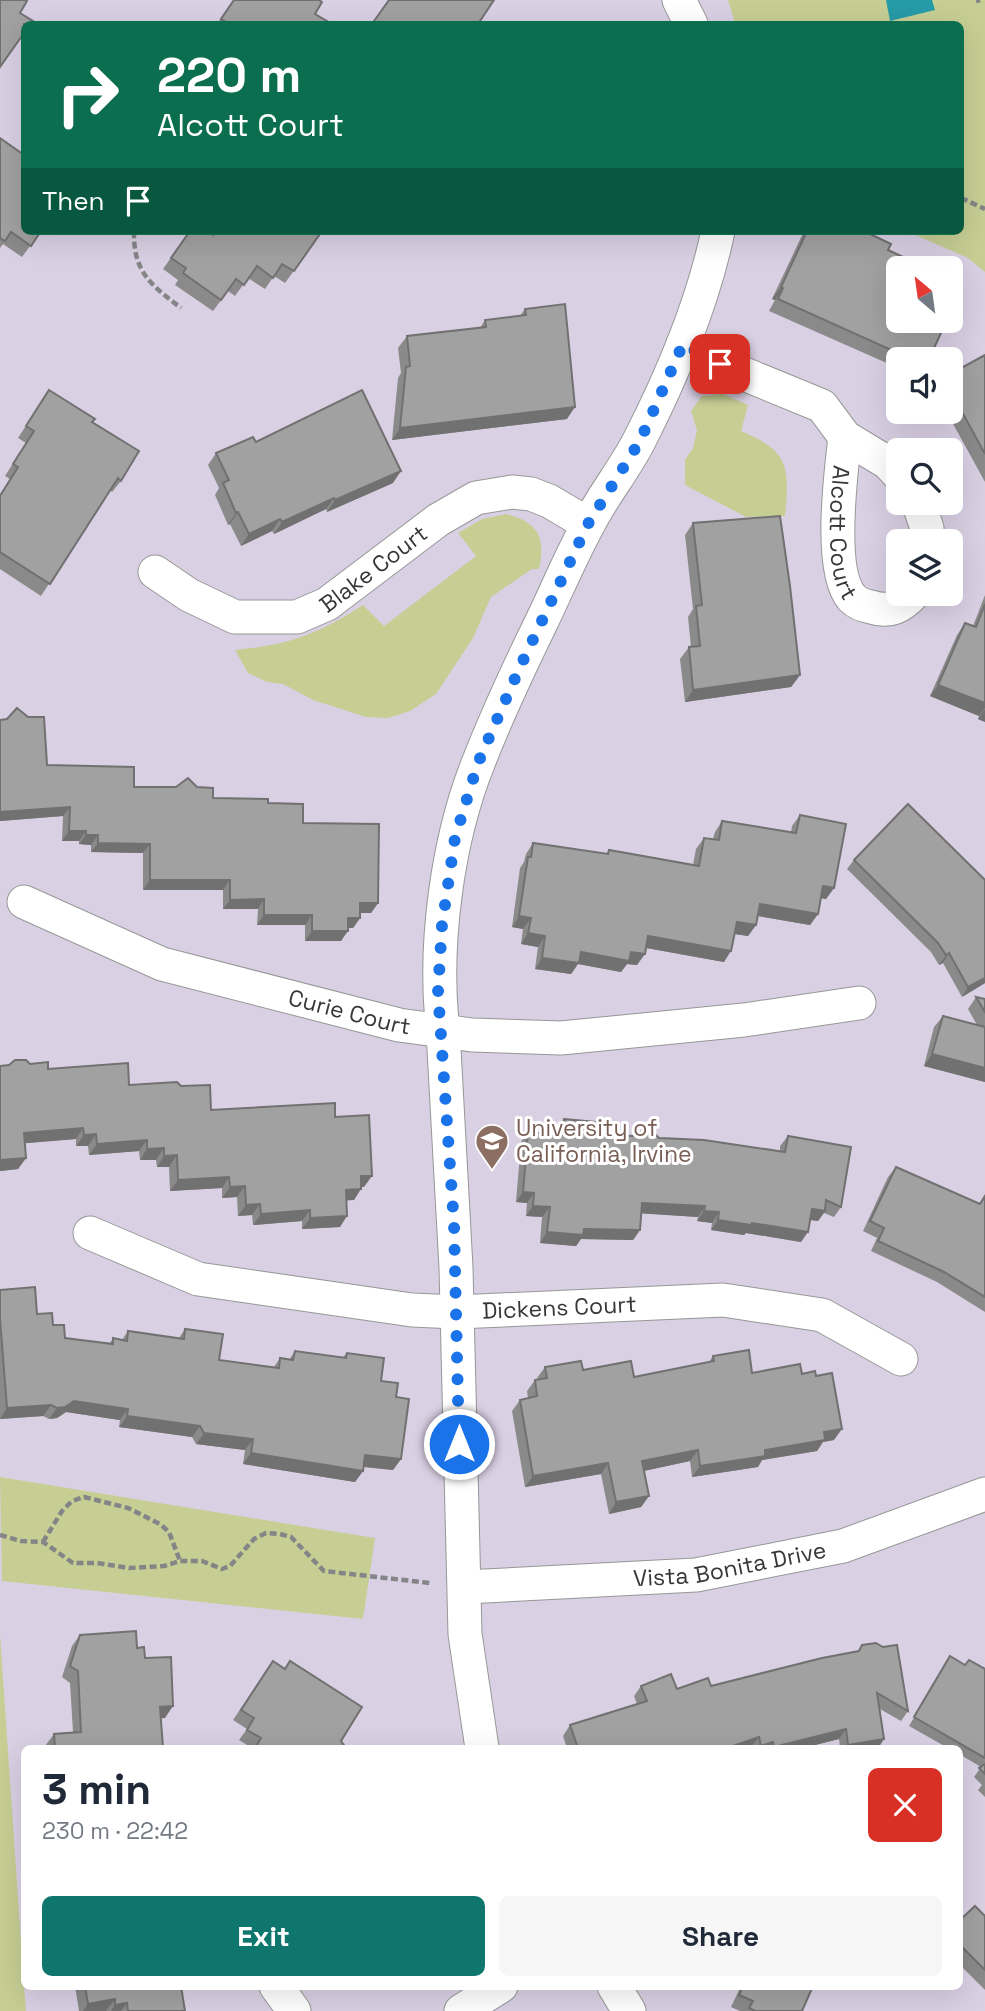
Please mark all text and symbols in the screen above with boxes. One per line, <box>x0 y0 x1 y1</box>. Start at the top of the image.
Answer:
text: 220 m <box>157 44 301 106</box>
icon: right <box>42 49 133 140</box>
text: Alcott Court <box>157 105 344 145</box>
icon: arrive <box>119 182 157 220</box>
text: Then <box>42 184 105 218</box>
north arrow <box>886 256 962 332</box>
map controls <box>886 256 963 606</box>
pin <box>690 334 750 394</box>
icon: arrive <box>701 345 739 383</box>
button: sound <box>886 347 963 424</box>
button: search <box>886 438 963 515</box>
street label: Alcott Court <box>823 464 864 605</box>
street label: Blake Court <box>313 518 433 619</box>
button: layers <box>886 529 963 606</box>
street label: Curie Court <box>285 982 412 1041</box>
place label: University of California, Irvine <box>516 1113 692 1169</box>
school or university icon: University of California, Irvine <box>473 1122 511 1171</box>
street label: Dickens Court <box>481 1289 637 1326</box>
position arrow <box>422 1407 496 1481</box>
street label: Vista Bonita Drive <box>632 1535 829 1593</box>
text: 3 min <box>42 1763 151 1816</box>
button: close <box>868 1768 942 1842</box>
text: 230 m · 22:42 <box>42 1816 188 1846</box>
button: Exit <box>42 1896 485 1976</box>
button: Share <box>499 1896 942 1976</box>

